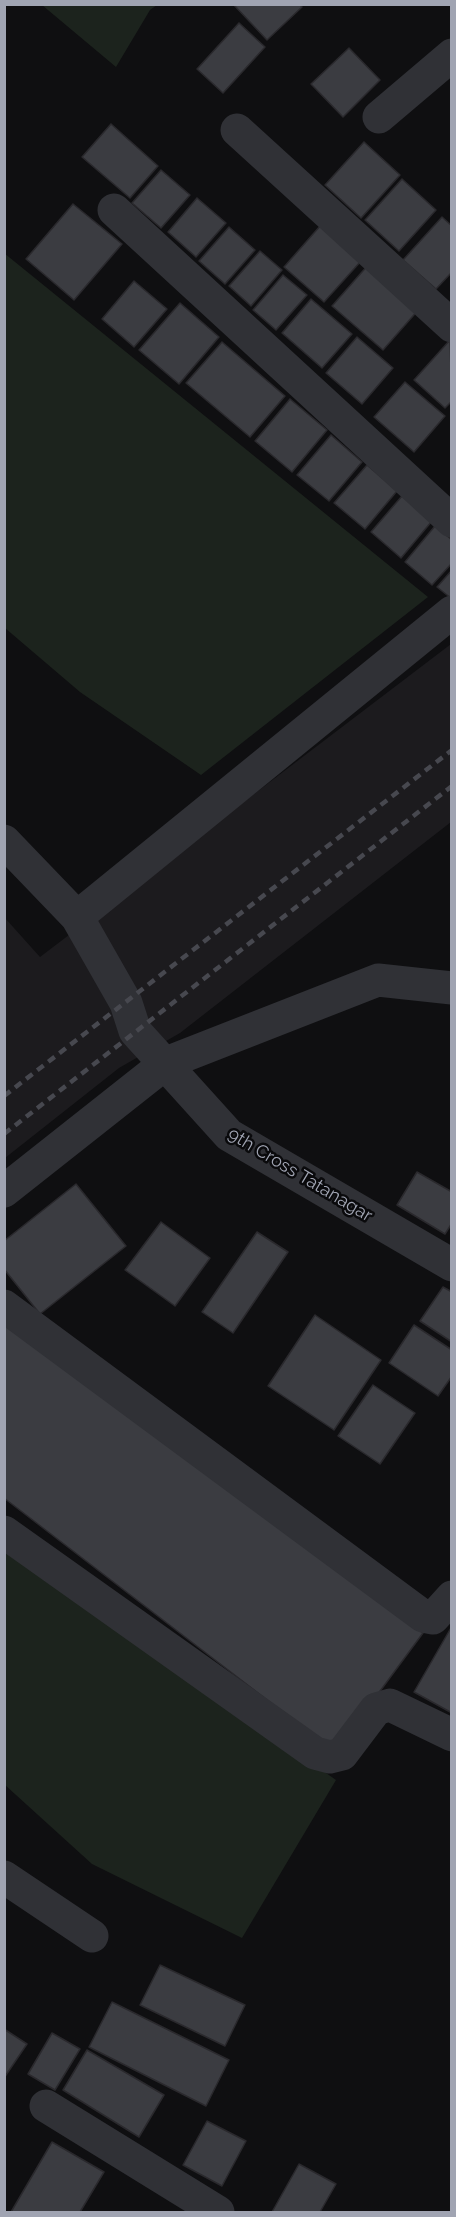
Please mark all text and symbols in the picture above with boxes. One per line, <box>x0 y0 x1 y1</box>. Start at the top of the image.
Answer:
street label: 9th Cross Tatanagar <box>224 1123 376 1227</box>

